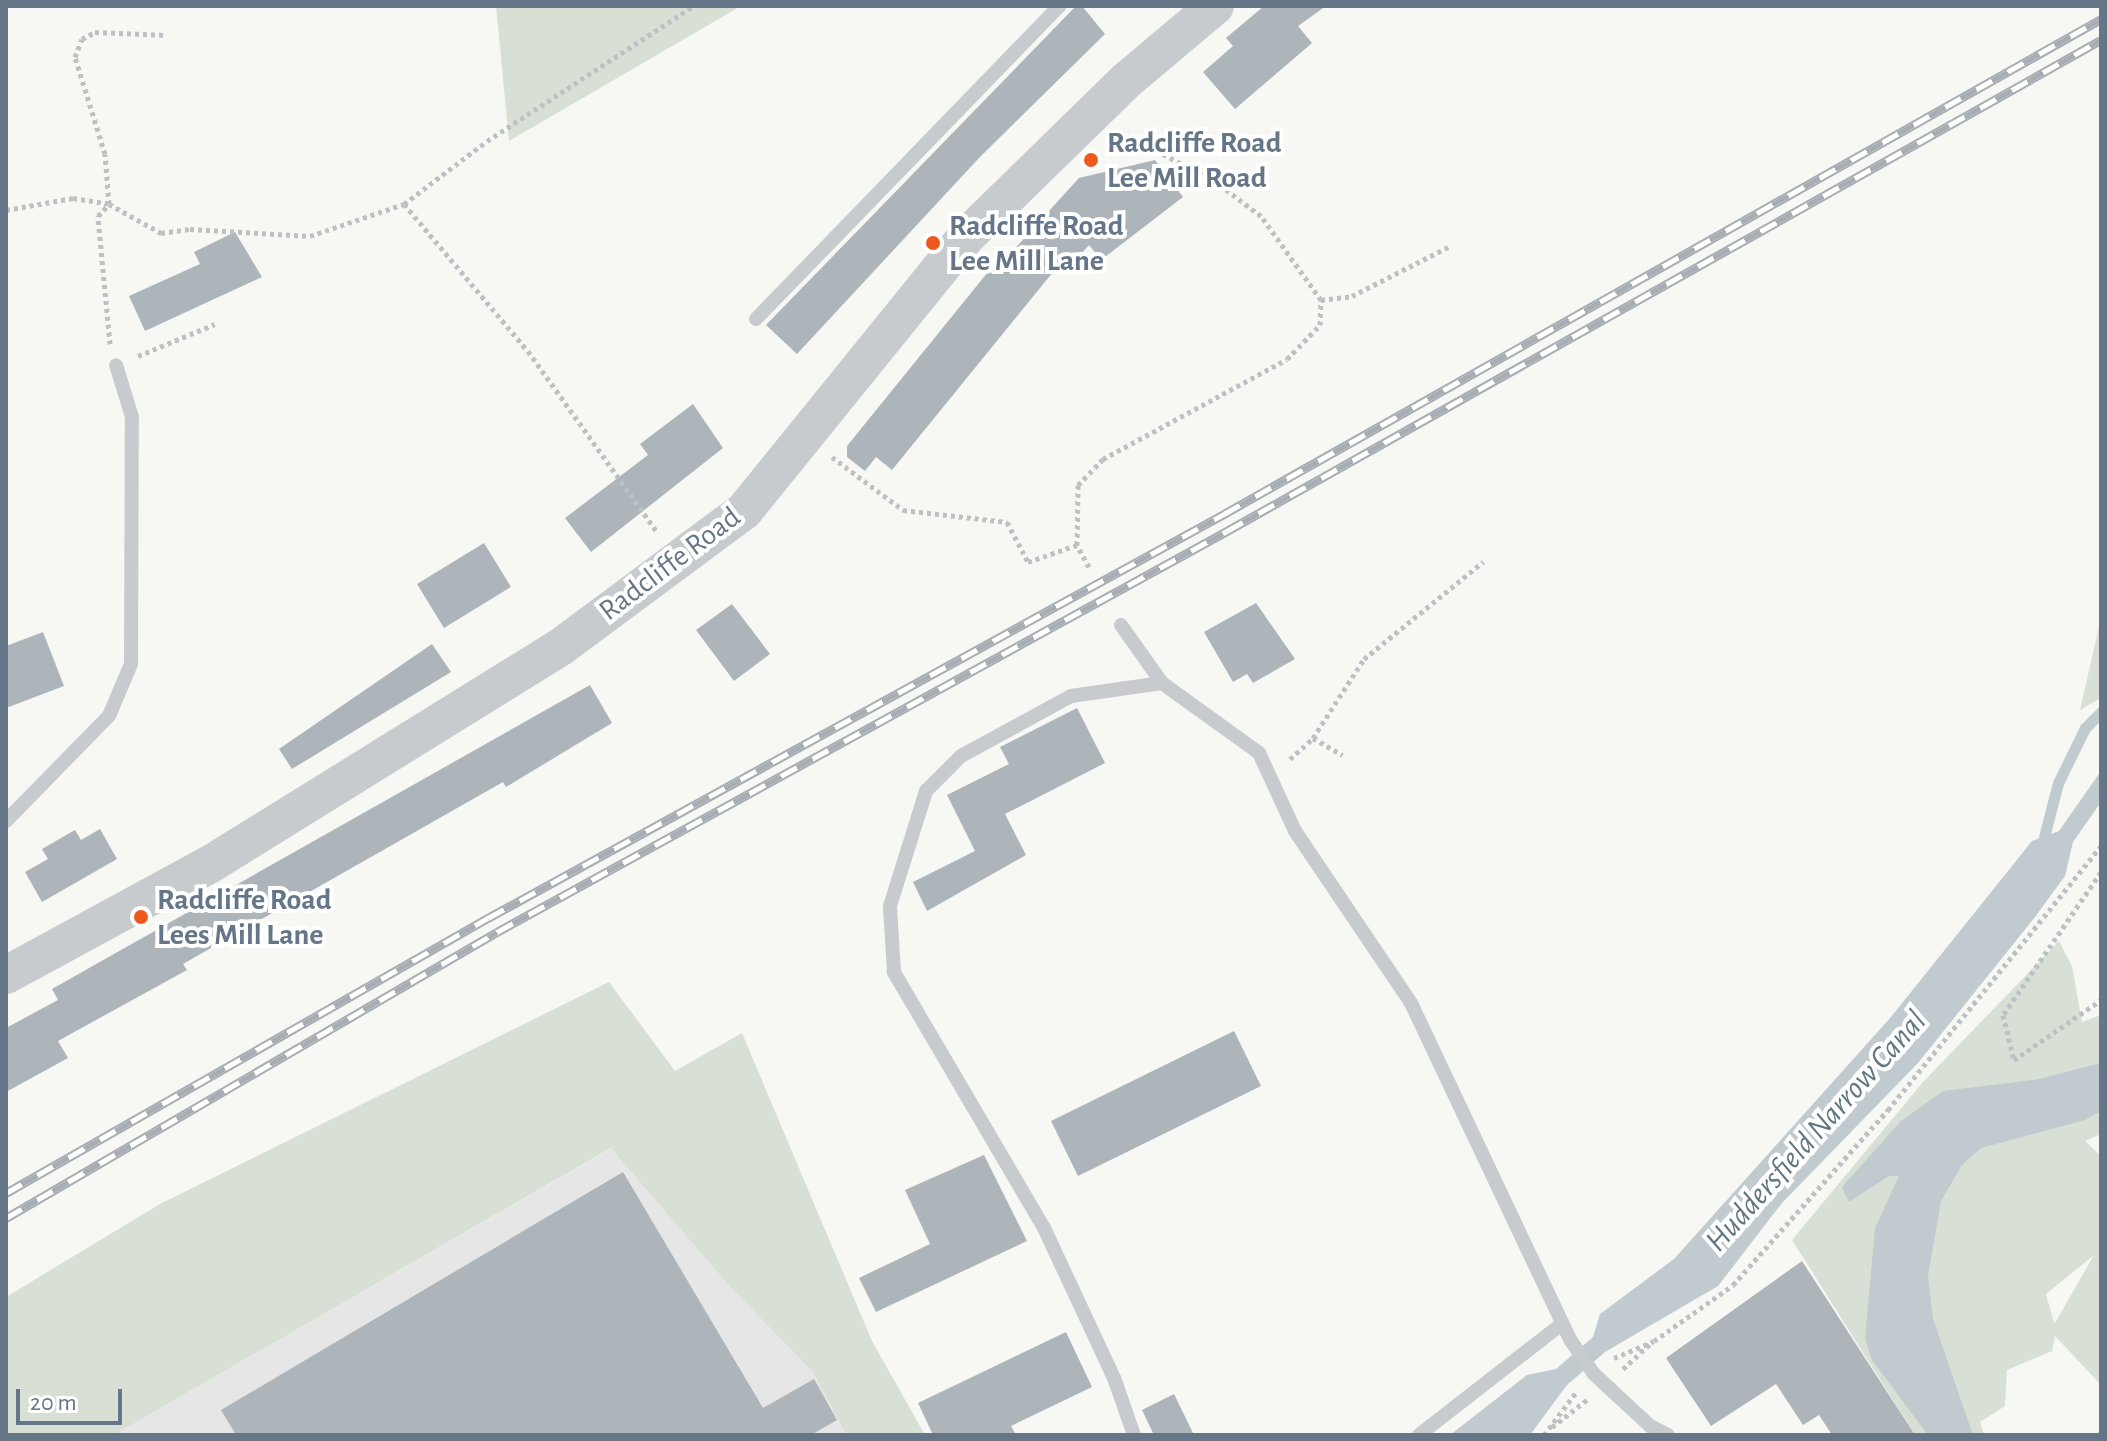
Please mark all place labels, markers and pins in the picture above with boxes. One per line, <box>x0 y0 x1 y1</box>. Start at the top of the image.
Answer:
place label: Radcliffe Road Lee Mill Road <box>1107 125 1281 196</box>
marker: Radcliffe Road Lee Mill Road <box>1082 151 1100 169</box>
place label: Radcliffe Road Lee Mill Lane <box>949 208 1123 278</box>
marker: Radcliffe Road Lee Mill Lane <box>924 234 942 252</box>
place label: Radcliffe Road Lees Mill Lane <box>157 882 331 952</box>
marker: Radcliffe Road Lees Mill Lane <box>132 908 150 926</box>

